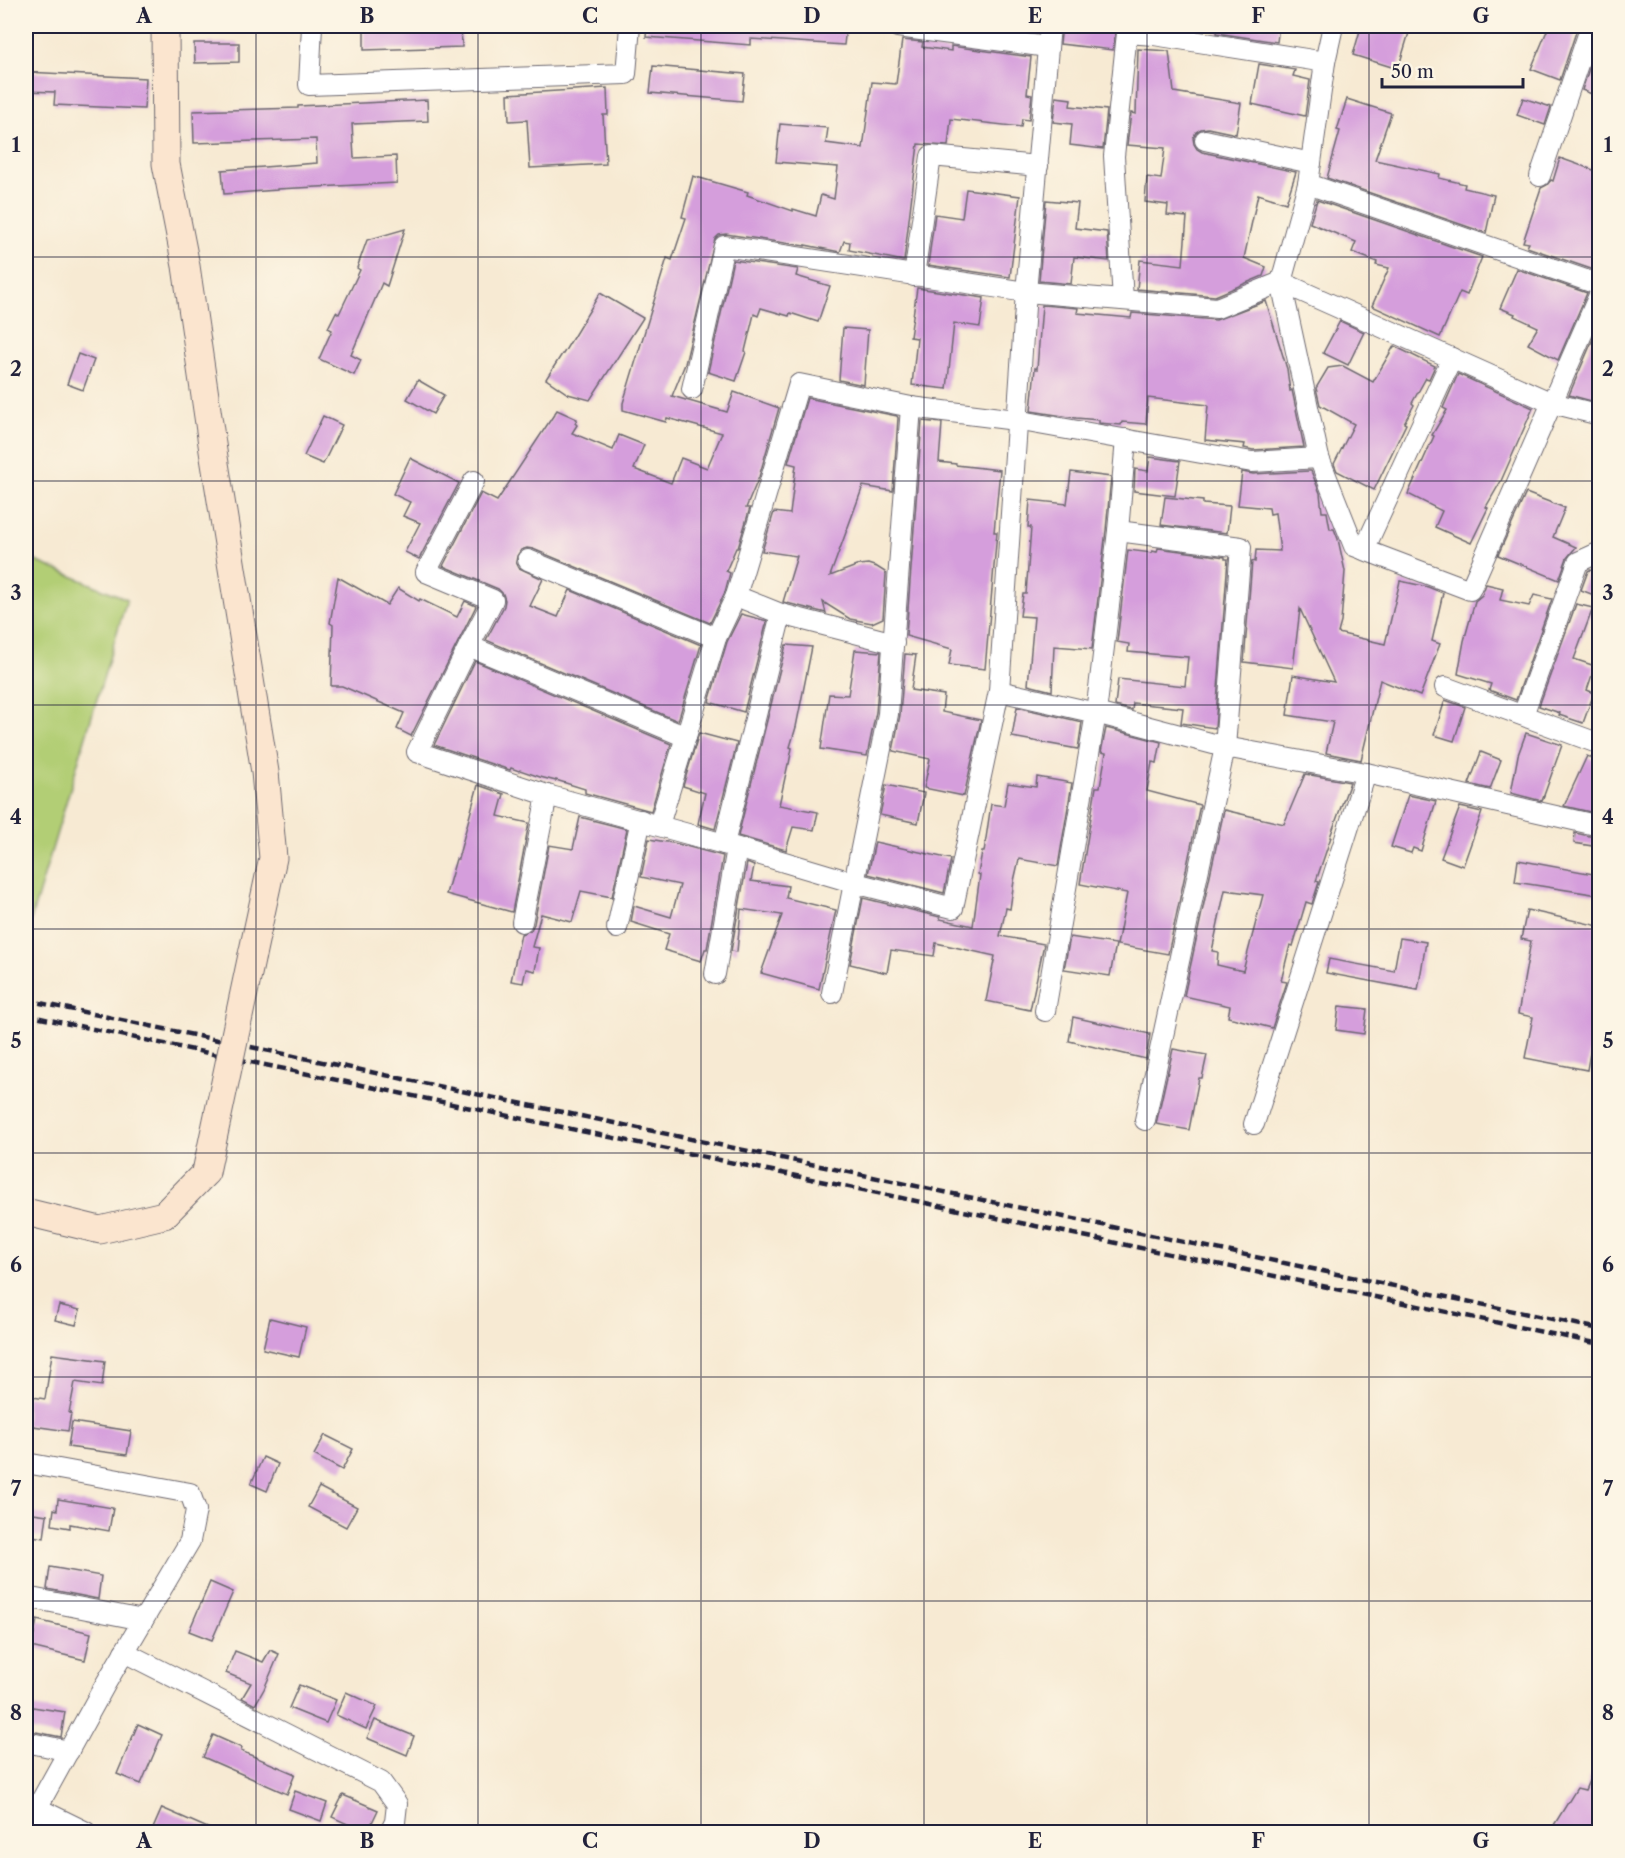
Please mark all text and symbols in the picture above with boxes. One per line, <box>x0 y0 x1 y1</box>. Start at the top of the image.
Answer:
text: A <box>135 4 152 28</box>
text: B <box>360 4 375 28</box>
text: C <box>582 4 598 28</box>
text: D <box>803 4 821 28</box>
text: E <box>1028 4 1042 28</box>
text: F <box>1251 4 1265 28</box>
text: G <box>1473 4 1490 28</box>
scale bar <box>1382 51 1523 89</box>
text: 50 m <box>1391 61 1434 83</box>
text: 1 <box>12 133 21 157</box>
text: 1 <box>1604 133 1613 157</box>
text: 2 <box>10 357 22 381</box>
text: 2 <box>1602 357 1614 381</box>
text: 3 <box>10 581 22 605</box>
text: 3 <box>1602 581 1614 605</box>
text: 4 <box>10 805 22 829</box>
text: 4 <box>1602 805 1614 829</box>
text: 5 <box>10 1029 22 1053</box>
text: 5 <box>1602 1029 1614 1053</box>
text: 6 <box>10 1253 22 1277</box>
text: 6 <box>1602 1253 1614 1277</box>
text: 7 <box>11 1477 22 1501</box>
text: 7 <box>1603 1477 1614 1501</box>
text: 8 <box>10 1701 22 1725</box>
text: 8 <box>1602 1701 1614 1725</box>
text: A <box>135 1829 152 1853</box>
text: B <box>360 1829 375 1853</box>
text: C <box>582 1829 598 1853</box>
text: D <box>803 1829 821 1853</box>
text: E <box>1028 1829 1042 1853</box>
text: F <box>1251 1829 1265 1853</box>
text: G <box>1473 1829 1490 1853</box>

